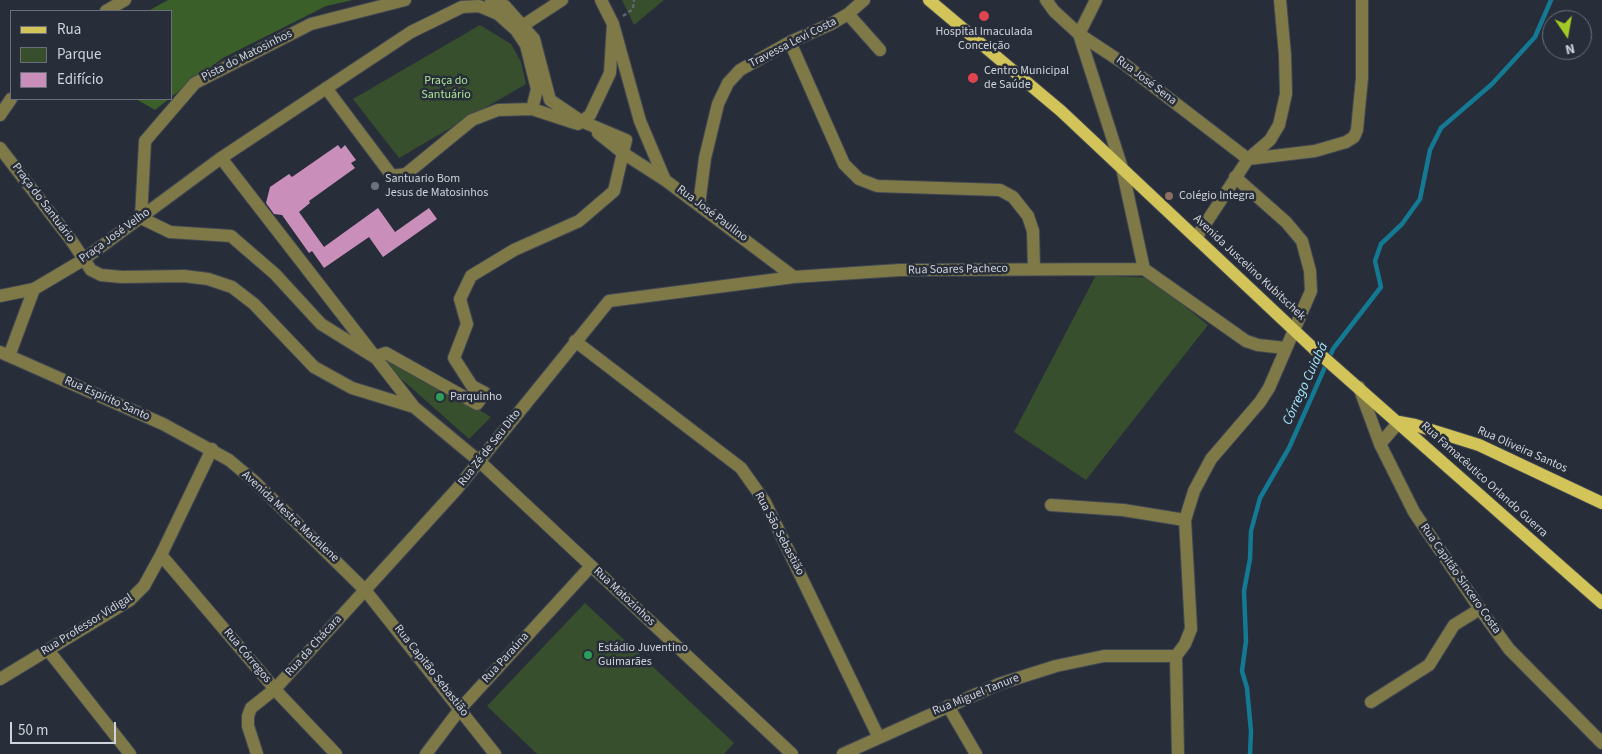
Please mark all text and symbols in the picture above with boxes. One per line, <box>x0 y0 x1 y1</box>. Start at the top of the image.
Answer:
marker: Hospital Imaculada Conceição <box>977 9 991 23</box>
legend <box>10 10 172 100</box>
north arrow <box>1542 10 1592 60</box>
street label: Travessa Levi Costa <box>747 15 839 71</box>
text: Rua <box>57 19 81 40</box>
place label: Hospital Imaculada Conceição <box>935 25 1033 53</box>
street label: Pista do Matosinhos <box>199 27 295 85</box>
text: N <box>1563 38 1577 59</box>
text: Parque <box>57 44 101 65</box>
street label: Rua José Sena <box>1113 53 1179 109</box>
place label: Centro Municipal de Saúde <box>984 64 1069 92</box>
text: Edifício <box>57 69 104 90</box>
marker: Centro Municipal de Saúde <box>966 71 980 85</box>
park label: Praça do Santuário <box>421 74 471 102</box>
street label: Praça do Santuário <box>9 161 77 245</box>
place label: Santuario Bom Jesus de Matosinhos <box>385 172 488 200</box>
marker: Santuario Bom Jesus de Matosinhos <box>369 180 381 192</box>
street label: Rua José Paulino <box>674 183 750 245</box>
place label: Colégio Integra <box>1179 189 1255 203</box>
marker: Colégio Integra <box>1163 190 1175 202</box>
street label: Praça José Velho <box>77 205 153 267</box>
street label: Avenida Juscelino Kubitschek <box>1190 212 1308 324</box>
street label: Rua Soares Pacheco <box>908 262 1008 278</box>
water label: Córrego Cuiabá <box>1280 340 1332 428</box>
street label: Rua Espírito Santo <box>62 374 152 424</box>
place label: Parquinho <box>450 390 502 404</box>
marker: Parquinho <box>434 391 446 403</box>
street label: Rua Zé de Seu Dito <box>456 407 524 489</box>
street label: Rua Famacêutico Orlando Guerra <box>1418 419 1550 541</box>
street label: Rua Oliveira Santos <box>1475 424 1569 476</box>
street label: Avenida Mestre Madalene <box>238 468 342 566</box>
street label: Rua São Sebastião <box>751 490 807 578</box>
street label: Rua Capitão Sincero Costa <box>1417 521 1503 637</box>
street label: Rua Matozinhos <box>590 565 658 629</box>
street label: Rua Professor Vidigal <box>39 591 135 659</box>
street label: Rua da Chácara <box>283 612 345 680</box>
street label: Rua Capitão Sebastião <box>391 622 471 720</box>
street label: Rua Córregos <box>220 626 274 686</box>
street label: Rua Paraúna <box>480 630 532 686</box>
place label: Estádio Juventino Guimarães <box>598 641 688 669</box>
marker: Estádio Juventino Guimarães <box>582 649 594 661</box>
street label: Rua Miguel Tanure <box>931 671 1021 719</box>
scale bar <box>12 712 119 744</box>
text: 50 m <box>18 720 48 741</box>

